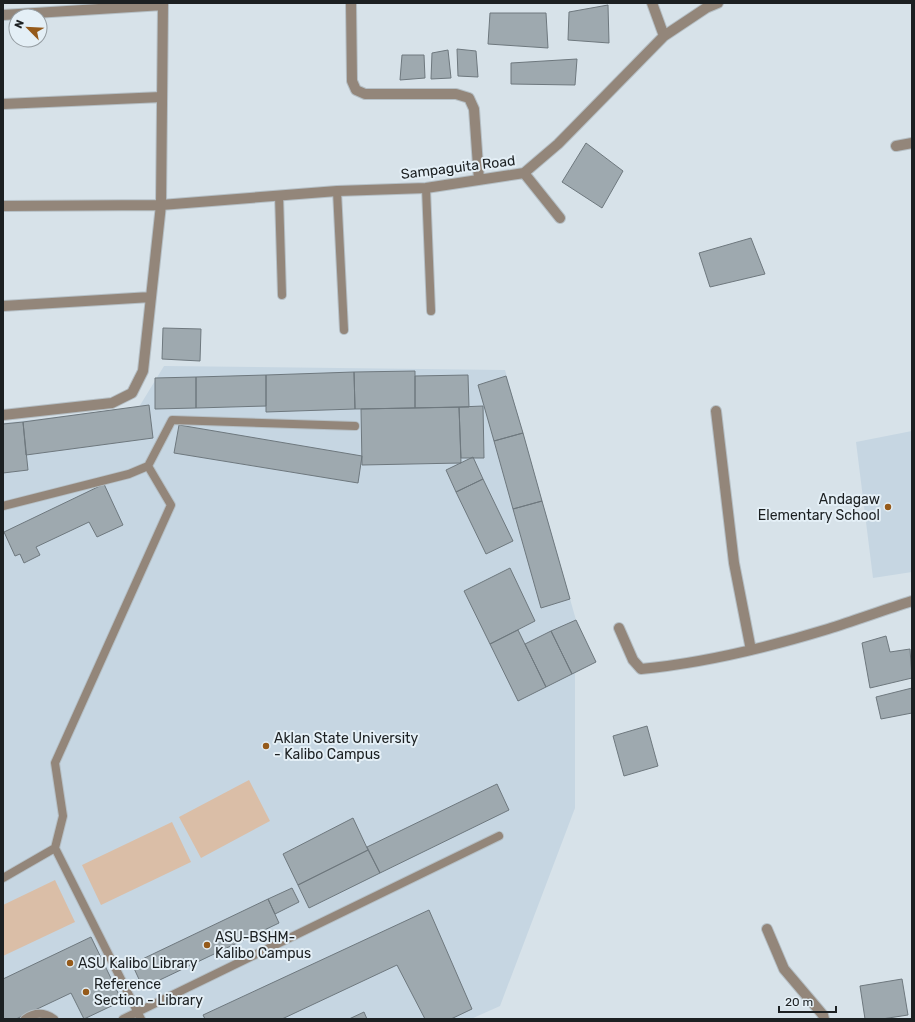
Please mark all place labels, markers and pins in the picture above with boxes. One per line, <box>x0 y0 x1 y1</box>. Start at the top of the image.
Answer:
place label: Andagaw Elementary School <box>758 491 880 524</box>
marker: Andagaw Elementary School <box>883 502 893 512</box>
place label: Aklan State University - Kalibo Campus <box>274 730 419 763</box>
marker: Aklan State University - Kalibo Campus <box>261 741 271 751</box>
place label: ASU-BSHM- Kalibo Campus <box>215 929 311 962</box>
marker: ASU-BSHM- Kalibo Campus <box>202 940 212 950</box>
place label: ASU Kalibo Library <box>78 955 198 972</box>
marker: ASU Kalibo Library <box>65 958 75 968</box>
place label: Reference Section - Library <box>94 976 203 1009</box>
marker: Reference Section - Library <box>81 987 91 997</box>

